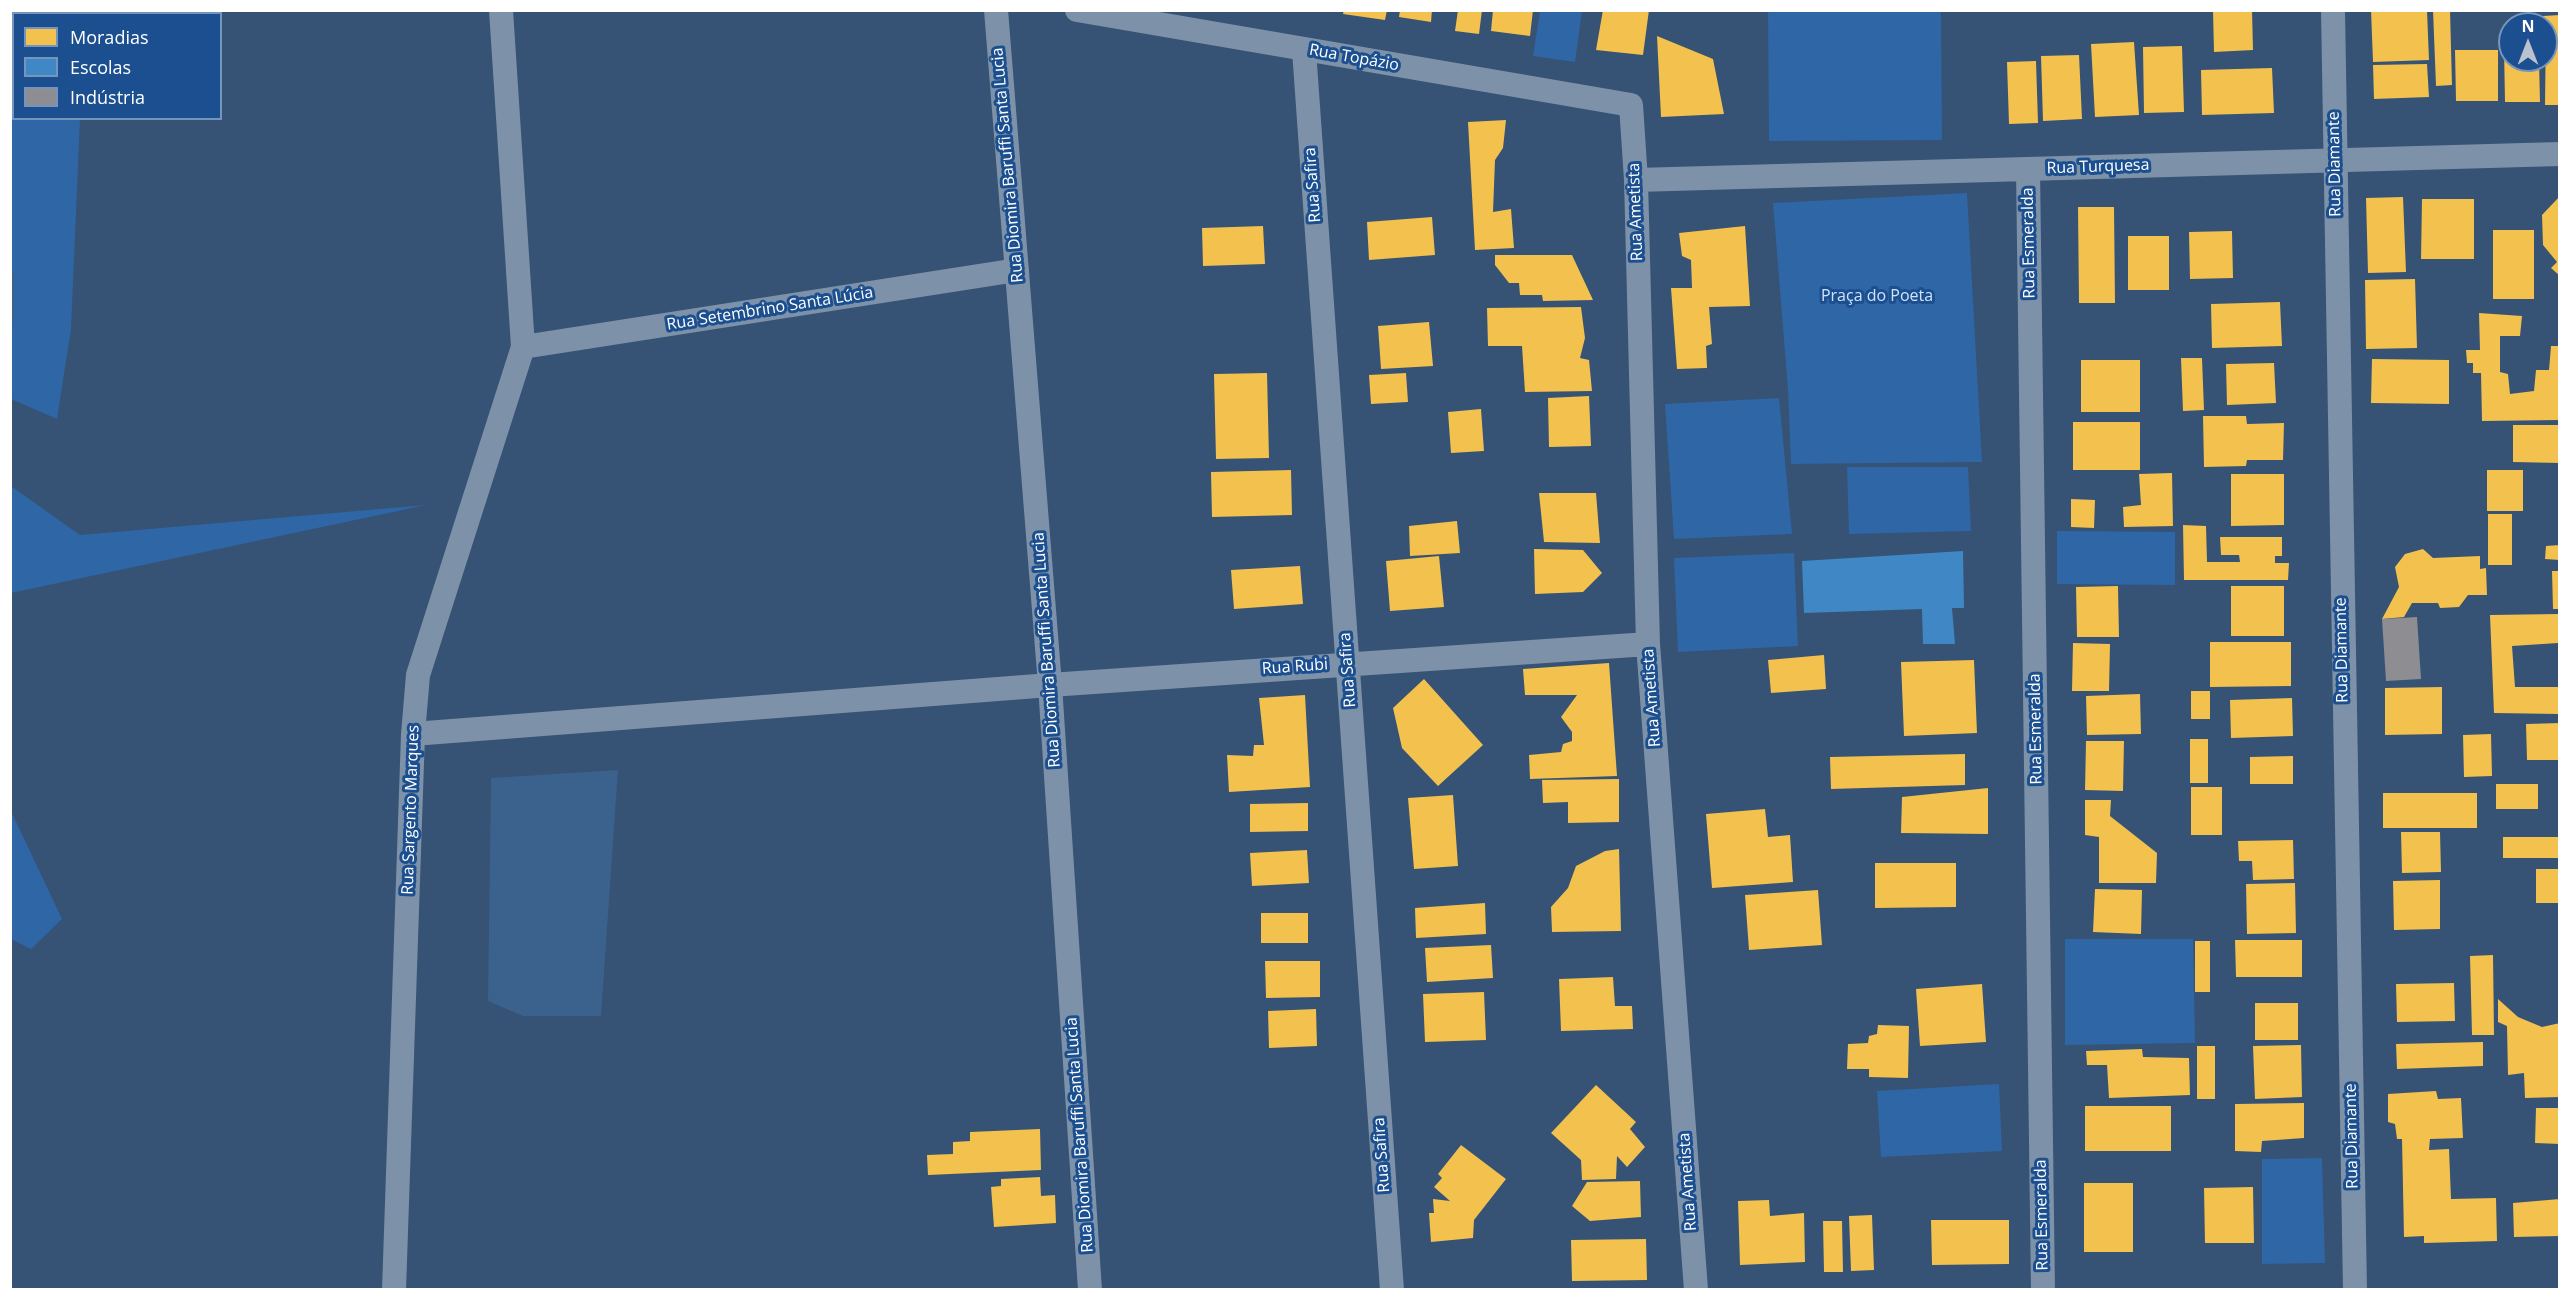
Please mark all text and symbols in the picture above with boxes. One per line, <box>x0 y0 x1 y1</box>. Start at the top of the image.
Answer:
legend <box>12 12 222 120</box>
north arrow <box>2498 12 2558 72</box>
text: N <box>2521 15 2535 37</box>
text: Moradias <box>70 25 149 49</box>
street label: Rua Topázio <box>1308 41 1400 75</box>
street label: Rua Diomira Baruffi Santa Lucia <box>988 47 1028 283</box>
text: Escolas <box>70 55 131 79</box>
text: Indústria <box>70 85 145 109</box>
street label: Rua Diamante <box>2324 111 2346 217</box>
street label: Rua Safira <box>1301 147 1325 223</box>
street label: Rua Turquesa <box>2046 156 2150 178</box>
street label: Rua Ametista <box>1625 162 1647 262</box>
street label: Rua Esmeralda <box>2018 187 2040 299</box>
street label: Rua Setembrino Santa Lúcia <box>665 283 875 335</box>
park label: Praça do Poeta <box>1821 286 1933 306</box>
street label: Rua Diomira Baruffi Santa Lucia <box>1029 532 1065 768</box>
street label: Rua Diamante <box>2331 597 2353 703</box>
street label: Rua Safira <box>1336 632 1360 708</box>
street label: Rua Ametista <box>1639 648 1665 748</box>
street label: Rua Rubi <box>1261 655 1329 679</box>
street label: Rua Esmeralda <box>2025 673 2047 785</box>
street label: Rua Sargento Marques <box>398 725 424 895</box>
street label: Rua Diomira Baruffi Santa Lucia <box>1062 1017 1098 1253</box>
street label: Rua Diamante <box>2341 1083 2363 1189</box>
street label: Rua Safira <box>1370 1117 1394 1193</box>
street label: Rua Ametista <box>1675 1132 1701 1232</box>
street label: Rua Esmeralda <box>2031 1159 2053 1271</box>

